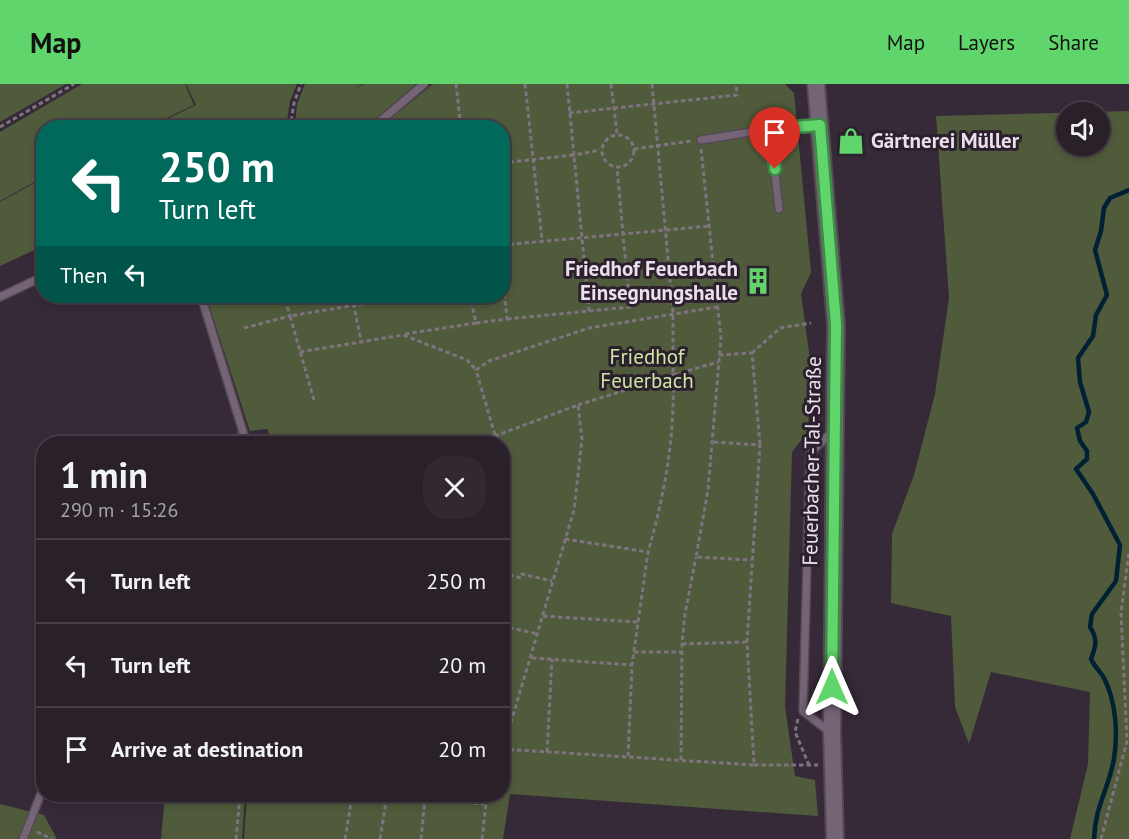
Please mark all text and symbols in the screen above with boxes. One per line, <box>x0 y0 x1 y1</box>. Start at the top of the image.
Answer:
text: Map <box>30 24 81 61</box>
text: Map <box>887 29 925 56</box>
text: Layers <box>958 29 1015 56</box>
text: Share <box>1048 29 1099 56</box>
map controls <box>1056 102 1110 156</box>
button: sound <box>1056 102 1110 156</box>
pin <box>749 107 800 169</box>
icon: arrive <box>758 116 791 149</box>
shop icon: Gärtnerei Müller <box>836 126 866 156</box>
place label: Gärtnerei Müller <box>871 127 1020 154</box>
text: 250 m <box>159 139 275 194</box>
icon: left <box>60 144 138 222</box>
text: Turn left <box>159 192 256 226</box>
place label: Friedhof Feuerbach Einsegnungshalle <box>565 255 738 306</box>
icon: left <box>119 258 152 291</box>
text: Then <box>60 261 107 289</box>
building icon: Friedhof Feuerbach Einsegnungshalle <box>743 266 773 296</box>
park label: Friedhof Feuerbach <box>600 343 694 394</box>
street label: Feuerbacher-Tal-Straße <box>796 356 827 566</box>
text: 1 min <box>60 451 148 498</box>
button: close <box>423 456 486 519</box>
text: 290 m · 15:26 <box>60 497 178 523</box>
icon: left <box>60 565 93 598</box>
text: Turn left <box>111 567 191 595</box>
text: 250 m <box>426 567 486 595</box>
icon: left <box>60 649 93 682</box>
text: Turn left <box>111 651 191 679</box>
text: 20 m <box>438 651 486 679</box>
position arrow <box>800 655 864 719</box>
icon: arrive <box>60 733 93 766</box>
text: Arrive at destination <box>111 735 303 763</box>
text: 20 m <box>438 735 486 763</box>

